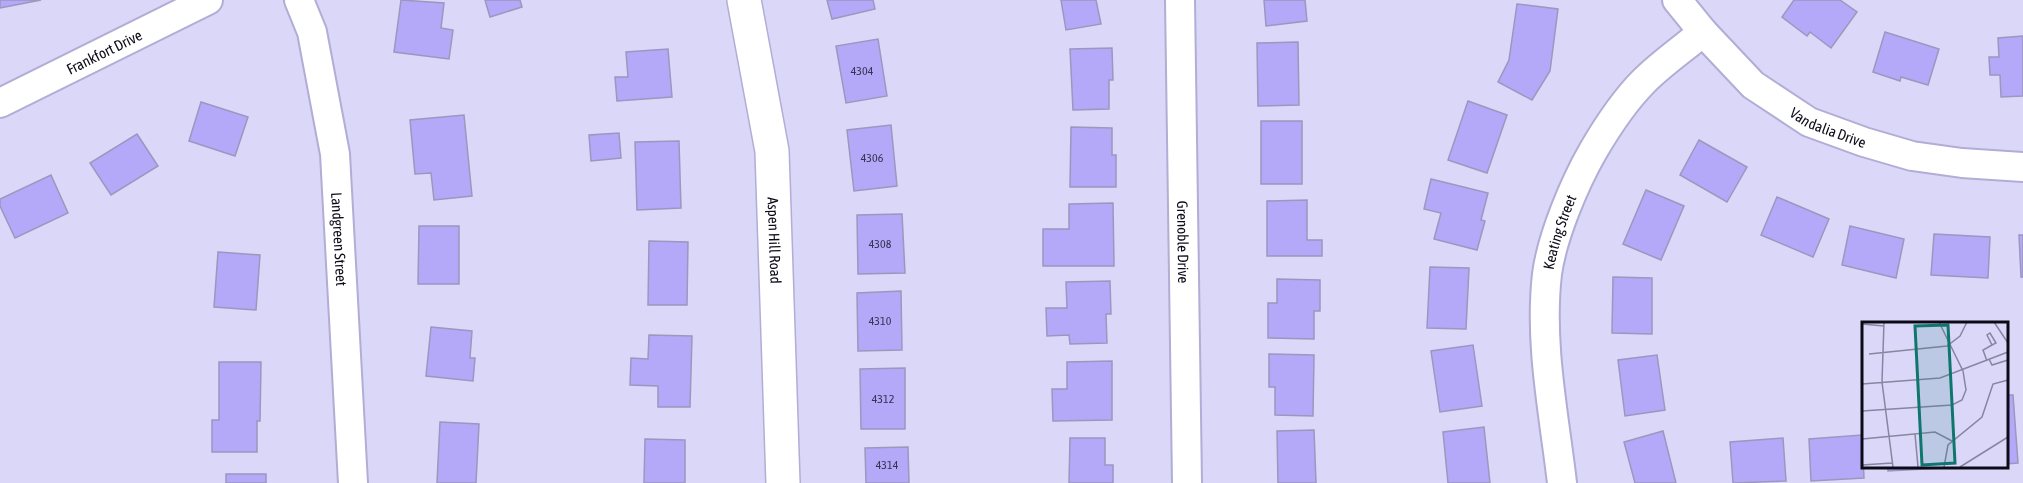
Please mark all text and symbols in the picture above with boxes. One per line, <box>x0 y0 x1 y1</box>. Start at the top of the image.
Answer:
street label: Frankfort Drive <box>64 26 145 77</box>
house number: 4304 <box>851 64 874 78</box>
street label: Vandalia Drive <box>1787 104 1869 151</box>
house number: 4306 <box>861 151 884 165</box>
street label: Landgreen Street <box>329 192 351 287</box>
street label: Keating Street <box>1539 192 1579 271</box>
street label: Aspen Hill Road <box>765 197 785 284</box>
street label: Grenoble Drive <box>1174 201 1193 284</box>
house number: 4308 <box>869 237 892 251</box>
house number: 4310 <box>869 314 892 328</box>
inset map <box>1862 322 2008 468</box>
house number: 4312 <box>872 392 894 406</box>
house number: 4314 <box>876 458 899 472</box>

